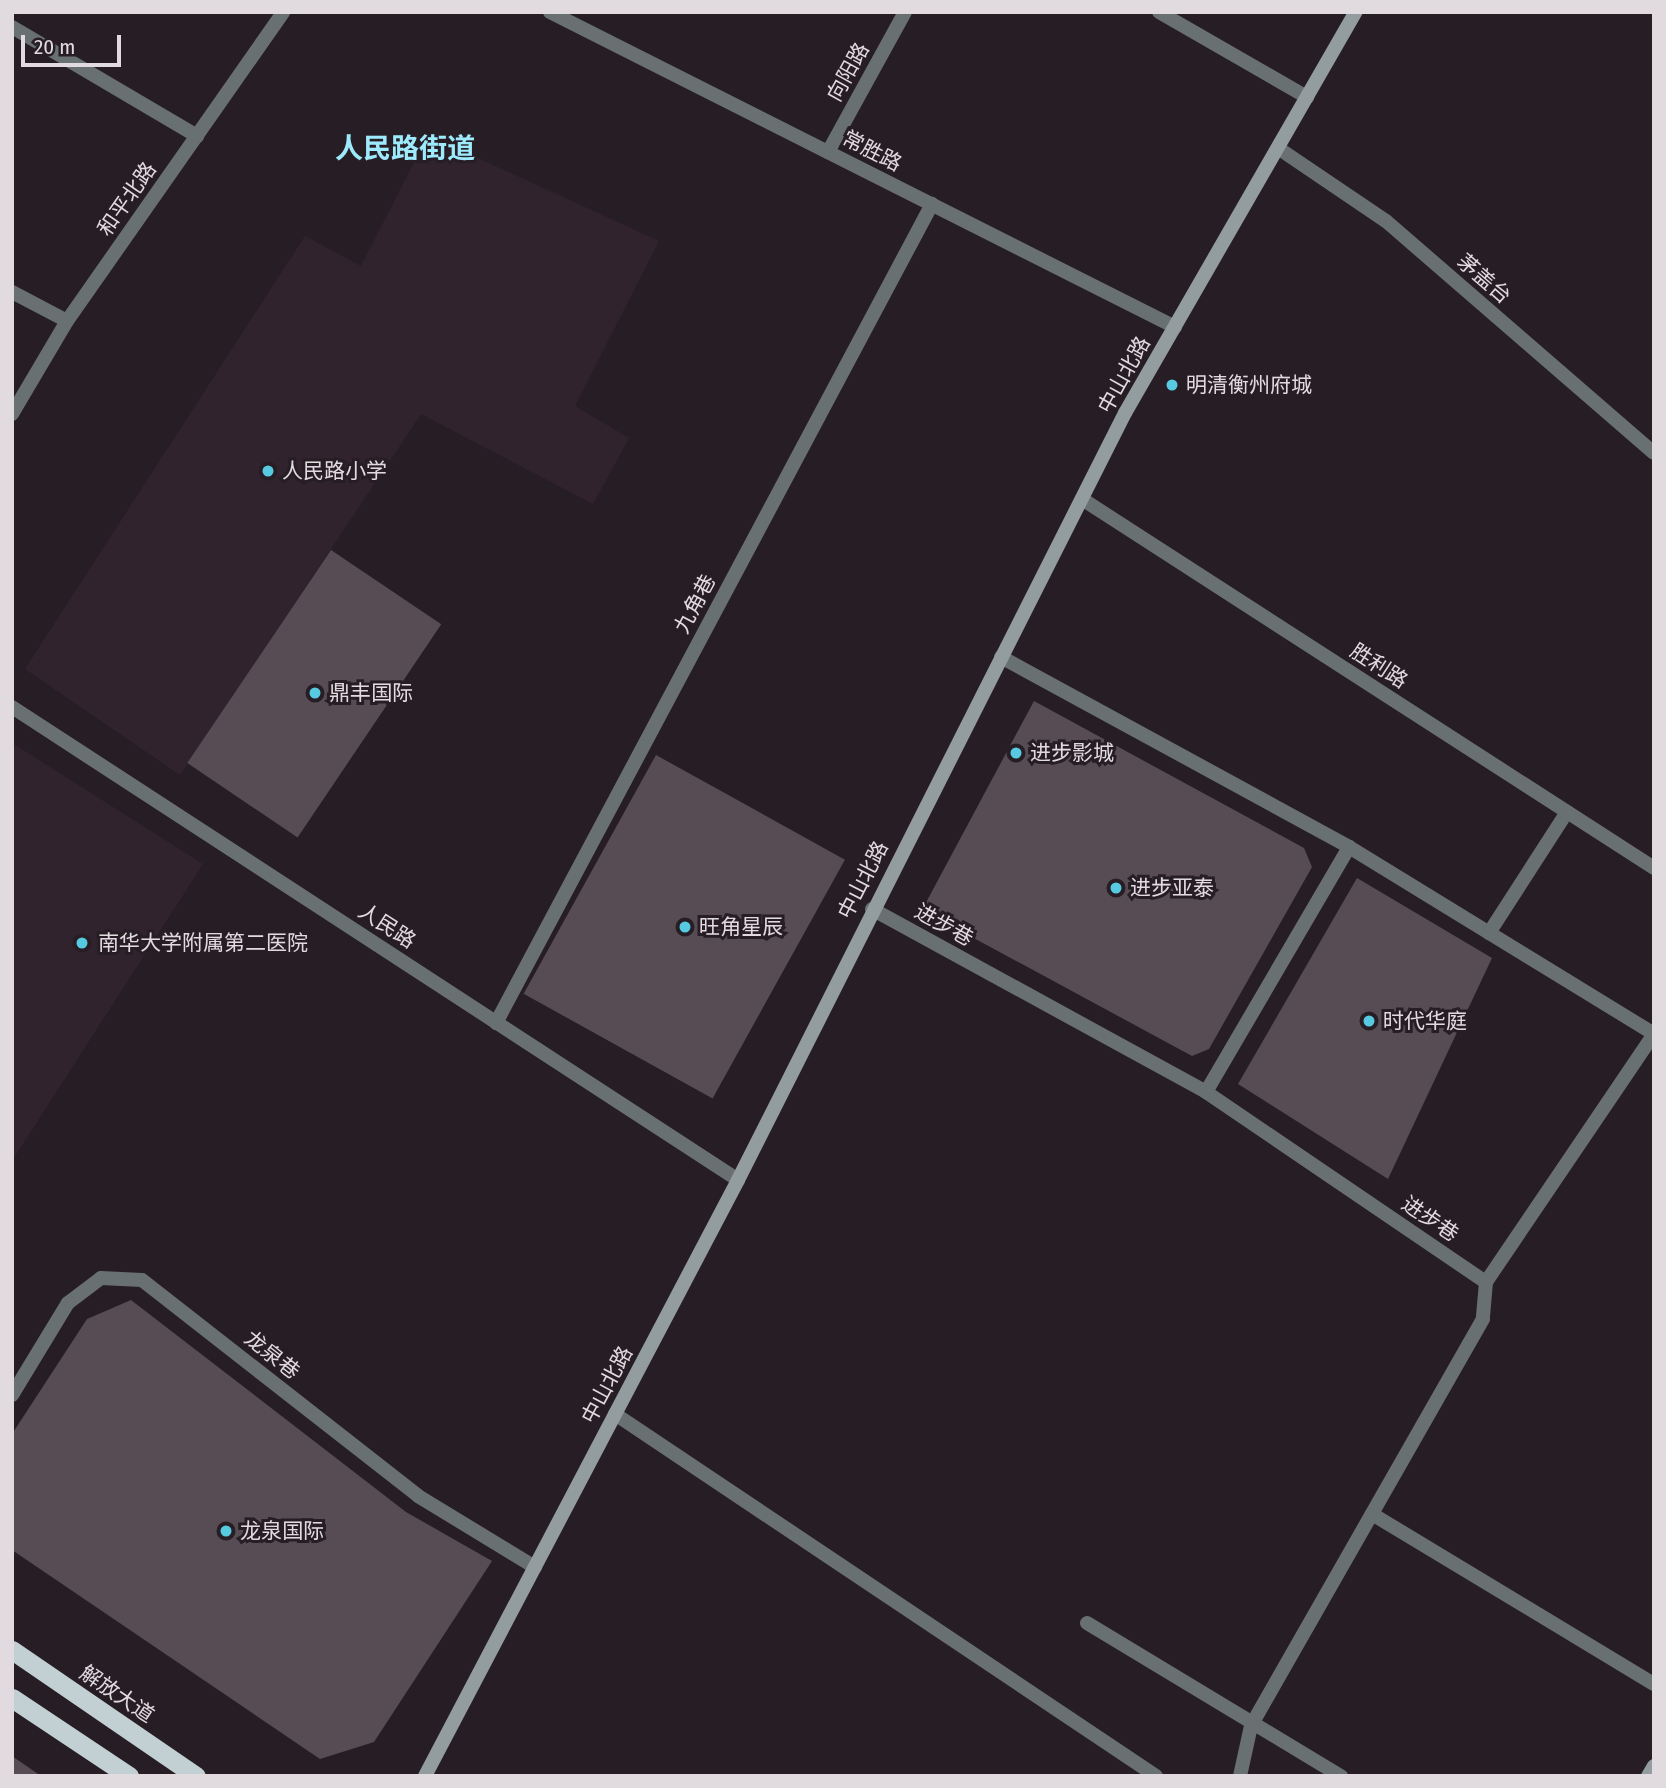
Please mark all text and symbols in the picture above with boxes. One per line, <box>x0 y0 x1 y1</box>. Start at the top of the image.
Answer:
scale bar <box>24 21 124 65</box>
text: 20 m <box>34 34 75 60</box>
street label: 向阳路 <box>822 38 874 106</box>
street label: 常胜路 <box>838 125 906 177</box>
district label: 人民路街道 <box>335 132 475 166</box>
street label: 和平北路 <box>93 157 161 241</box>
street label: 茅盖台 <box>1452 249 1516 309</box>
street label: 中山北路 <box>1093 332 1155 418</box>
place label: 明清衡州府城 <box>1186 372 1312 398</box>
marker: 明清衡州府城 <box>1164 377 1180 393</box>
place label: 人民路小学 <box>282 458 387 484</box>
marker: 人民路小学 <box>260 463 276 479</box>
street label: 九角巷 <box>669 570 721 638</box>
street label: 胜利路 <box>1346 638 1412 694</box>
place label: 鼎丰国际 <box>329 680 413 706</box>
marker: 鼎丰国际 <box>307 685 323 701</box>
place label: 进步影城 <box>1030 740 1114 766</box>
marker: 进步影城 <box>1008 745 1024 761</box>
street label: 中山北路 <box>833 837 893 923</box>
place label: 进步亚泰 <box>1130 875 1214 901</box>
marker: 进步亚泰 <box>1108 880 1124 896</box>
street label: 人民路 <box>354 898 420 954</box>
street label: 进步巷 <box>910 899 978 951</box>
place label: 旺角星辰 <box>699 914 783 940</box>
marker: 旺角星辰 <box>677 919 693 935</box>
place label: 南华大学附属第二医院 <box>98 930 308 956</box>
marker: 南华大学附属第二医院 <box>72 933 92 953</box>
place label: 时代华庭 <box>1383 1008 1467 1034</box>
marker: 时代华庭 <box>1361 1013 1377 1029</box>
street label: 进步巷 <box>1397 1191 1463 1247</box>
street label: 龙泉巷 <box>239 1326 305 1384</box>
street label: 中山北路 <box>576 1342 638 1428</box>
place label: 龙泉国际 <box>240 1518 324 1544</box>
marker: 龙泉国际 <box>218 1523 234 1539</box>
street label: 解放大道 <box>75 1660 159 1728</box>

